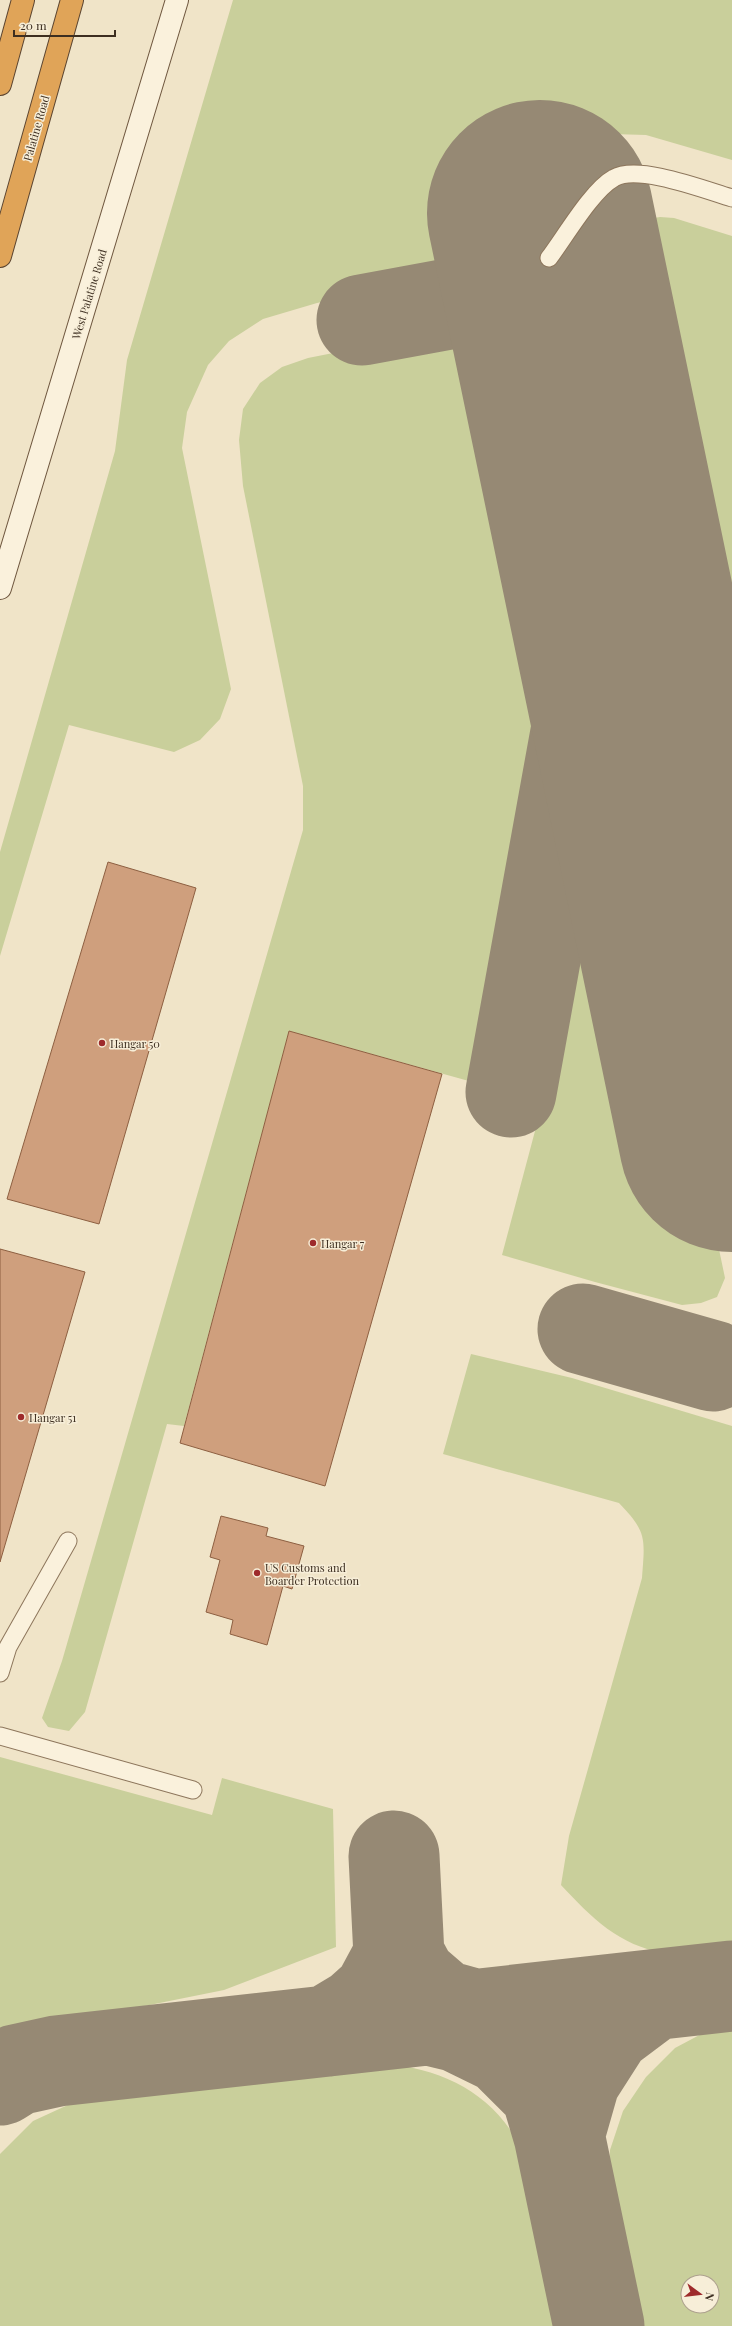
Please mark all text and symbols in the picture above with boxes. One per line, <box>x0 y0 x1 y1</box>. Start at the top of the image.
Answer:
scale bar <box>14 12 115 38</box>
text: 20 m <box>20 17 47 33</box>
street label: Palatine Road <box>19 93 53 163</box>
street label: West Palatine Road <box>68 246 110 342</box>
place label: Hangar 50 <box>110 1036 160 1051</box>
marker: Hangar 50 <box>97 1038 107 1048</box>
place label: Hangar 7 <box>321 1236 365 1251</box>
marker: Hangar 7 <box>308 1238 318 1248</box>
place label: Hangar 51 <box>29 1410 76 1425</box>
marker: Hangar 51 <box>16 1412 26 1422</box>
place label: US Customs and Boarder Protection <box>265 1560 359 1588</box>
marker: US Customs and Boarder Protection <box>252 1568 262 1578</box>
north arrow <box>680 2274 720 2314</box>
text: N <box>702 2291 718 2303</box>

